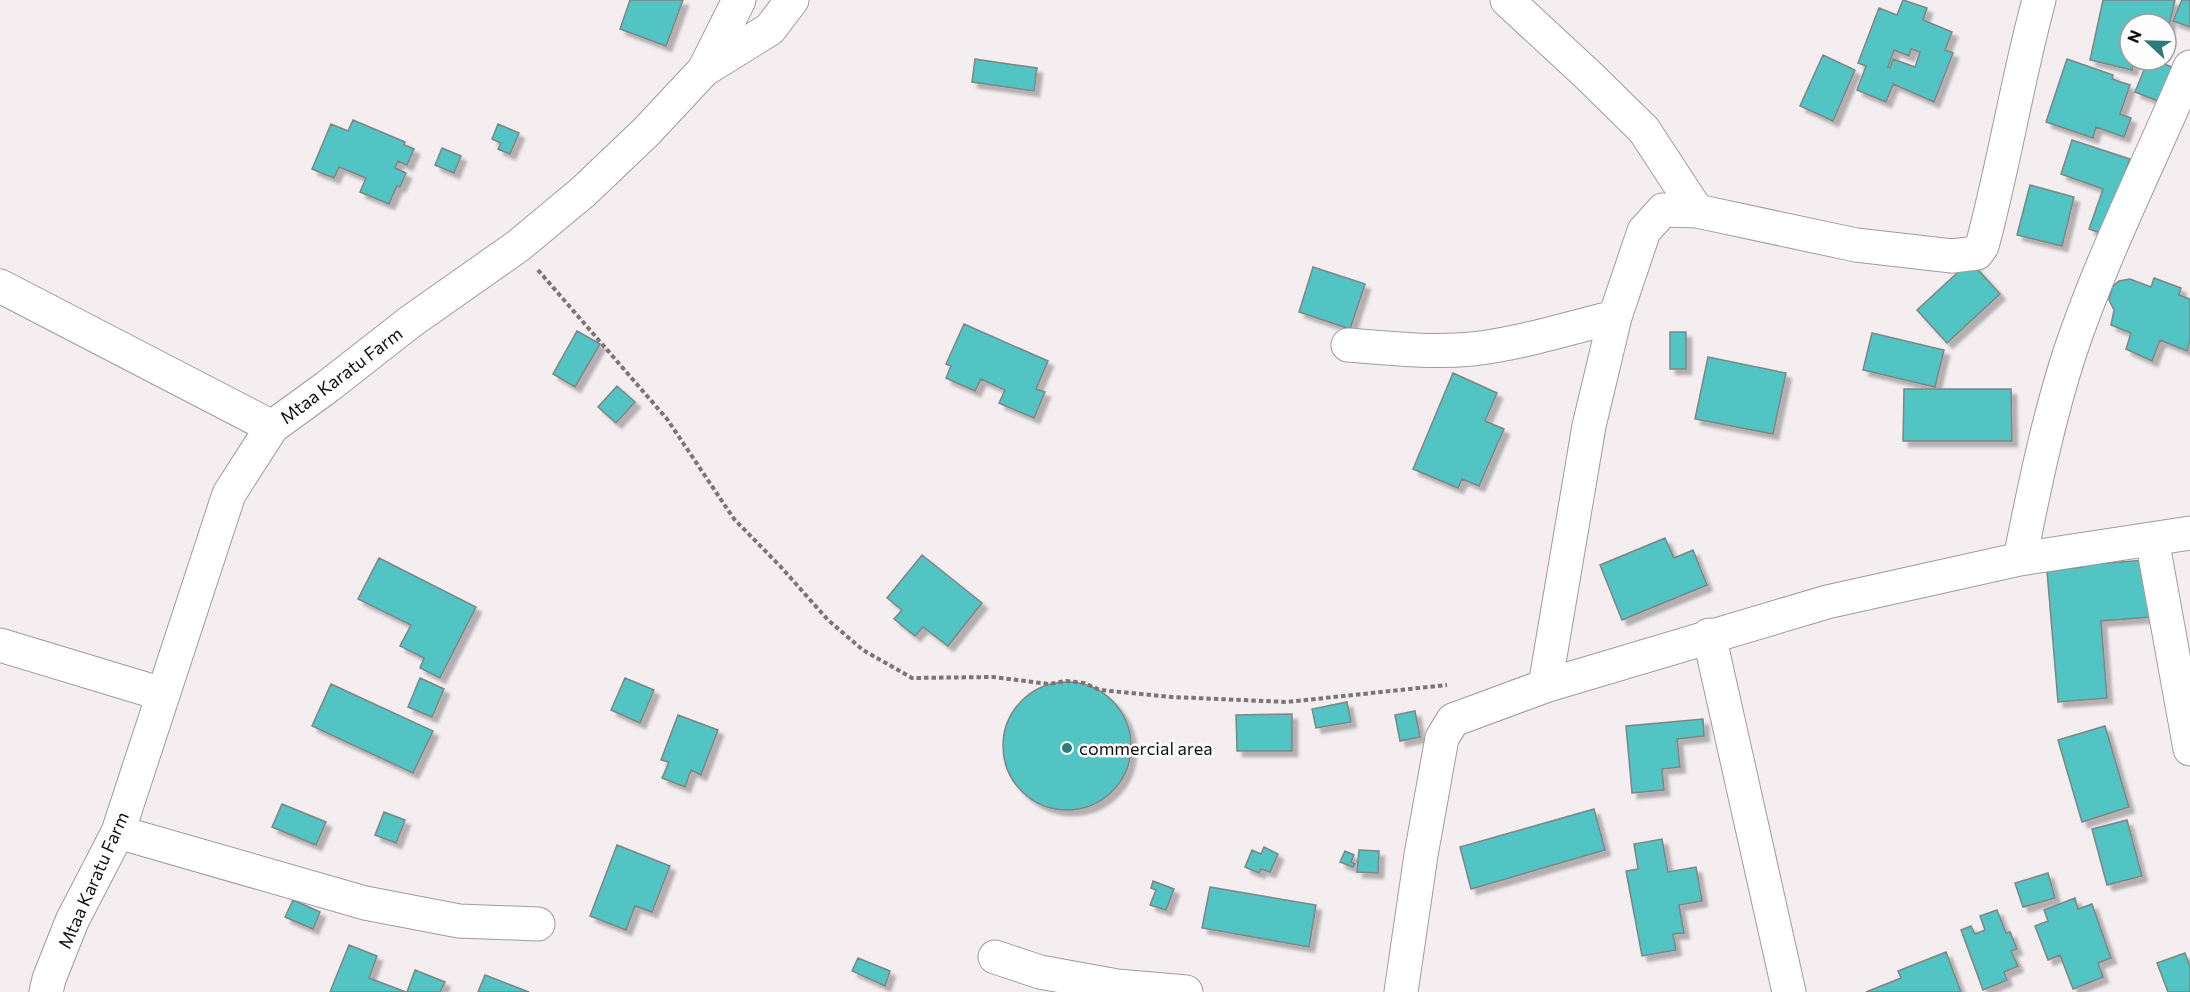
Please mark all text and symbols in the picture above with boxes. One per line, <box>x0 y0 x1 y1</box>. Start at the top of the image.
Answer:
north arrow <box>2118 12 2178 72</box>
text: N <box>2123 27 2145 45</box>
street label: Mtaa Karatu Farm <box>275 322 407 428</box>
place label: commercial area <box>1079 737 1213 759</box>
marker: commercial area <box>1060 741 1074 755</box>
street label: Mtaa Karatu Farm <box>53 808 133 952</box>

